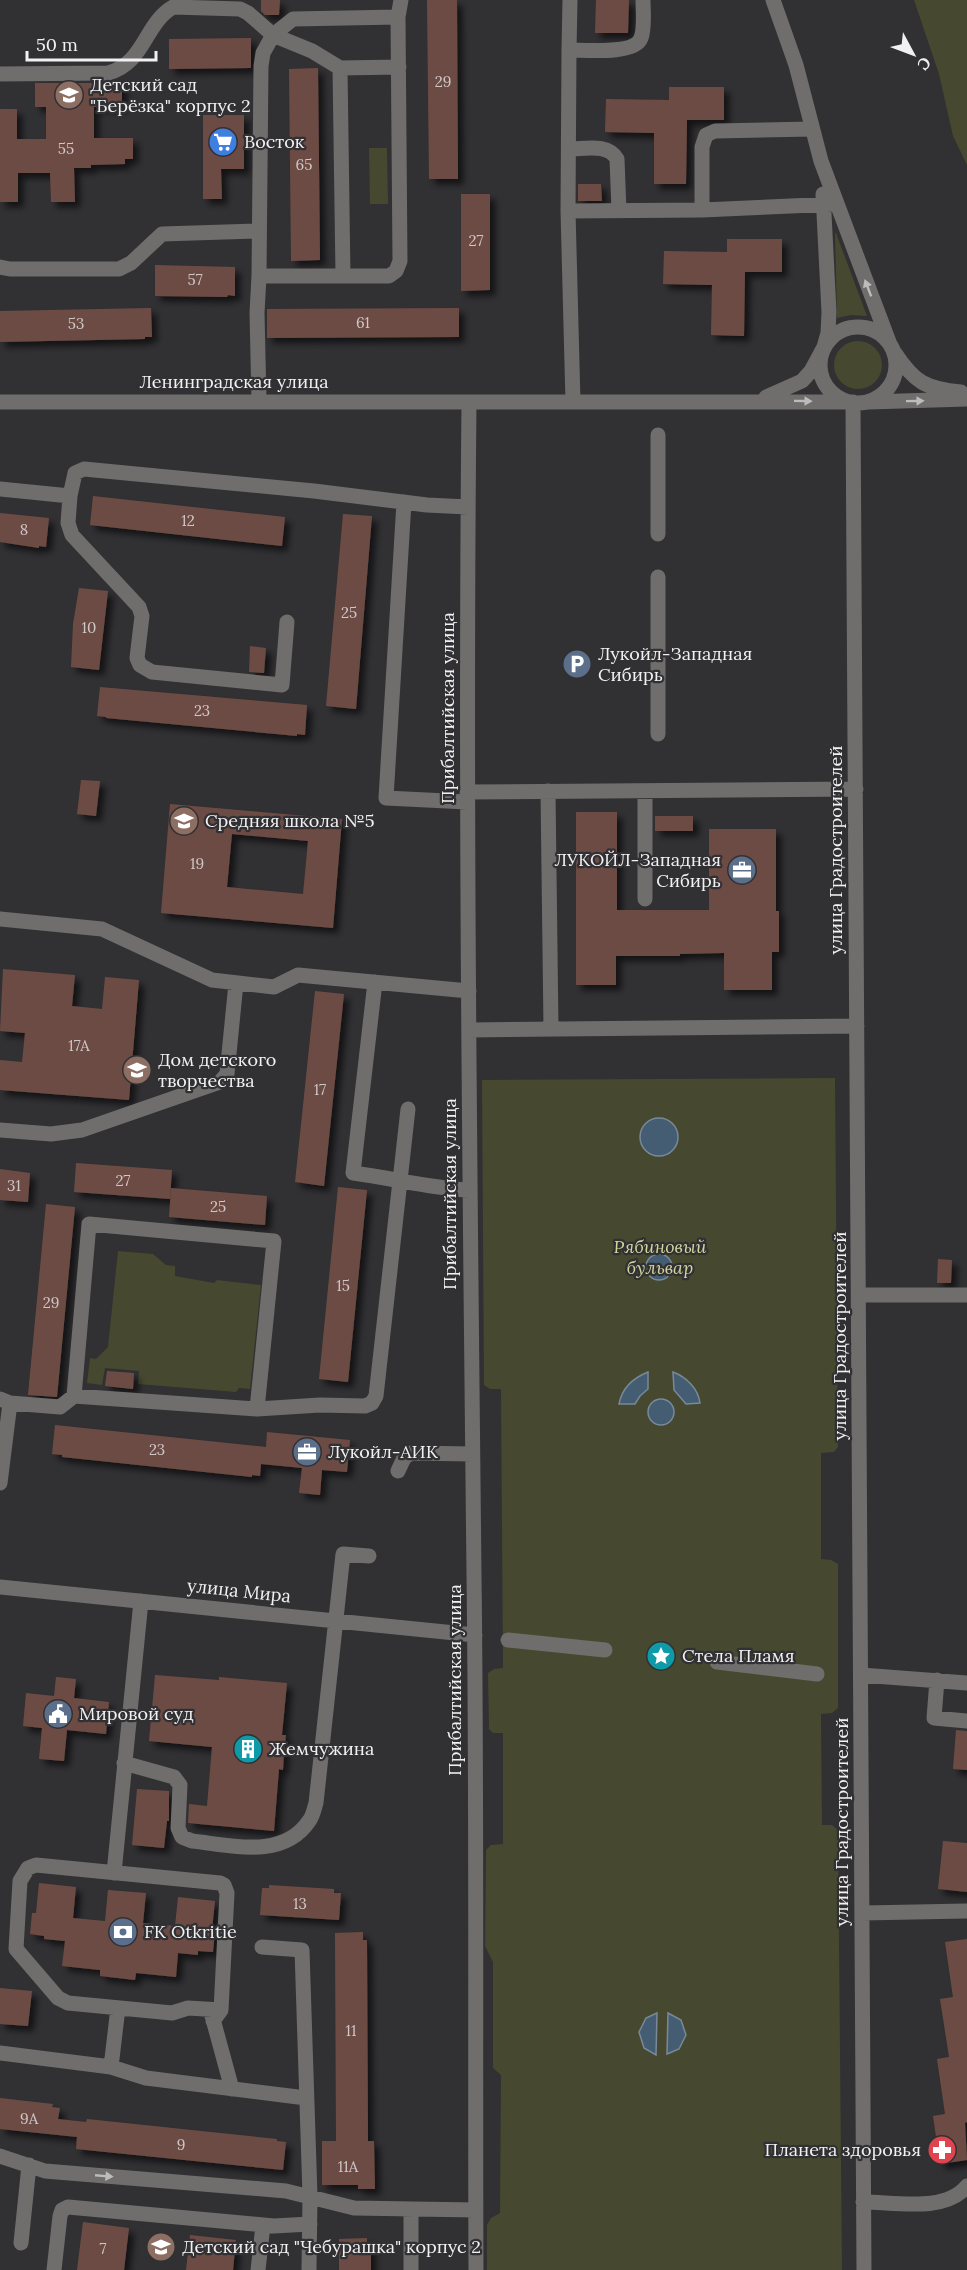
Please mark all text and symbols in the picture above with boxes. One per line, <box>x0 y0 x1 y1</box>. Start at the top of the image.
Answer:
scale bar <box>27 24 156 62</box>
north arrow <box>883 24 943 84</box>
text: 50 m <box>36 33 78 56</box>
text: С <box>913 53 935 75</box>
house number: 29 <box>435 72 451 91</box>
place label: Детский сад "Берёзка" корпус 2 <box>90 73 251 117</box>
school or university icon: Детский сад "Берёзка" корпус 2 <box>53 79 85 111</box>
supermarket icon: Восток <box>207 126 239 158</box>
place label: Восток <box>244 130 305 153</box>
house number: 55 <box>58 139 74 158</box>
house number: 65 <box>296 155 312 174</box>
house number: 27 <box>469 231 484 250</box>
house number: 57 <box>187 270 203 289</box>
one-way arrow <box>863 278 873 296</box>
house number: 61 <box>356 313 370 332</box>
house number: 53 <box>68 314 84 333</box>
street label: Ленинградская улица <box>139 370 329 393</box>
one-way arrow <box>905 396 924 406</box>
one-way arrow <box>794 397 813 406</box>
house number: 12 <box>181 511 195 530</box>
house number: 8 <box>20 520 28 539</box>
house number: 25 <box>341 603 357 622</box>
street label: Прибалтийская улица <box>436 612 459 804</box>
house number: 10 <box>82 618 96 637</box>
place label: Лукойл-Западная Сибирь <box>598 642 752 686</box>
parking icon: Лукойл-Западная Сибирь <box>561 648 593 680</box>
house number: 23 <box>194 701 210 720</box>
street label: улица Градостроителей <box>824 746 847 954</box>
school or university icon: Средняя школа №5 <box>168 805 200 837</box>
place label: Средняя школа №5 <box>205 809 375 832</box>
place label: ЛУКОЙЛ-Западная Сибирь <box>555 848 721 892</box>
house number: 19 <box>190 854 204 873</box>
office icon: ЛУКОЙЛ-Западная Сибирь <box>726 854 758 886</box>
house number: 17А <box>68 1036 90 1055</box>
place label: Дом детского творчества <box>158 1048 276 1092</box>
school or university icon: Дом детского творчества <box>121 1054 153 1086</box>
house number: 17 <box>314 1080 326 1099</box>
street label: Прибалтийская улица <box>438 1098 461 1290</box>
house number: 27 <box>116 1171 131 1190</box>
house number: 31 <box>7 1176 21 1195</box>
house number: 25 <box>210 1197 226 1216</box>
street label: улица Градостроителей <box>828 1232 851 1440</box>
park label: Рябиновый бульвар <box>614 1235 707 1279</box>
house number: 15 <box>336 1276 350 1295</box>
house number: 29 <box>43 1293 59 1312</box>
office icon: Лукойл-АИК <box>291 1436 323 1468</box>
house number: 23 <box>149 1440 165 1459</box>
place label: Лукойл-АИК <box>328 1440 439 1463</box>
street label: улица Мира <box>186 1574 292 1607</box>
street label: Прибалтийская улица <box>443 1584 466 1776</box>
place icon: Стела Пламя <box>645 1640 677 1672</box>
place label: Стела Пламя <box>682 1644 795 1667</box>
public building icon: Мировой суд <box>42 1698 74 1730</box>
place label: Мировой суд <box>79 1702 194 1725</box>
street label: улица Градостроителей <box>830 1718 853 1926</box>
building icon: Жемчужина <box>232 1733 264 1765</box>
place label: Жемчужина <box>269 1737 374 1760</box>
house number: 13 <box>293 1894 307 1913</box>
bank icon: FK Otkritie <box>107 1916 139 1948</box>
place label: FK Otkritie <box>144 1920 237 1943</box>
house number: 11 <box>346 2021 356 2040</box>
house number: 9А <box>20 2109 39 2128</box>
pharmacy icon: Планета здоровья <box>926 2134 958 2166</box>
house number: 9 <box>177 2135 185 2154</box>
place label: Планета здоровья <box>764 2138 921 2161</box>
house number: 11А <box>338 2157 359 2176</box>
one-way arrow <box>94 2171 113 2181</box>
school or university icon: Детский сад "Чебурашка" корпус 2 <box>145 2231 177 2263</box>
place label: Детский сад "Чебурашка" корпус 2 <box>182 2235 481 2258</box>
house number: 7 <box>100 2239 107 2258</box>

